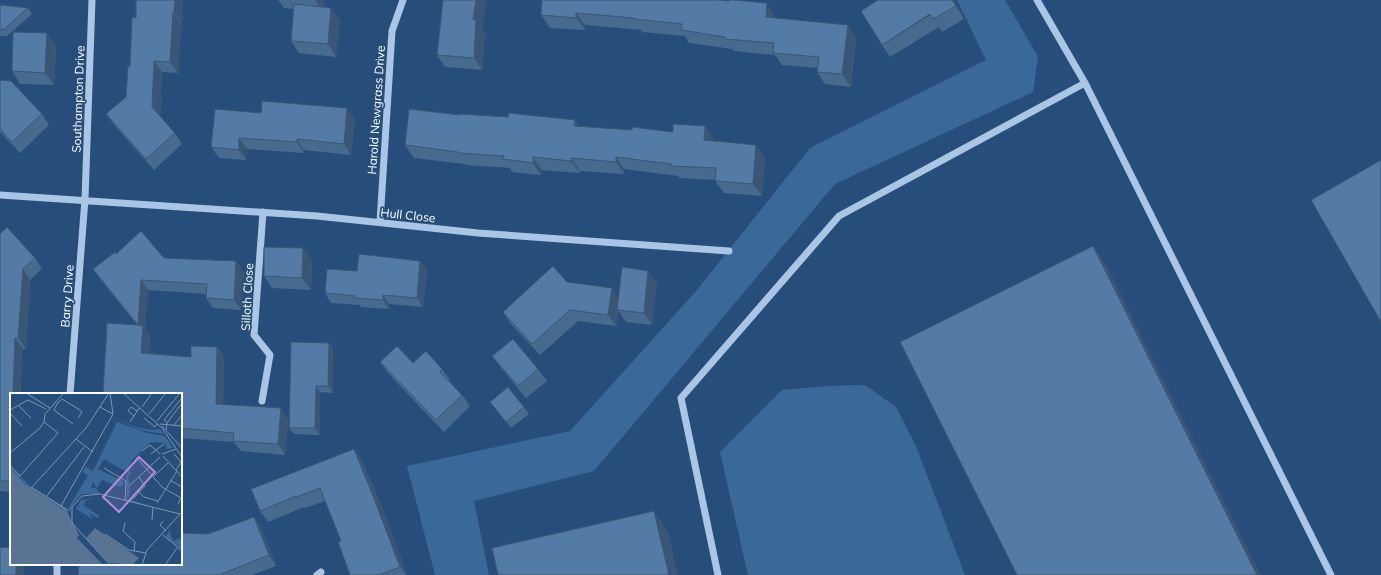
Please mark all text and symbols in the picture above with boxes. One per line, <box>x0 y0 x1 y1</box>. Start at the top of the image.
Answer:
street label: Southampton Drive <box>69 45 87 153</box>
street label: Harold Newgrass Drive <box>364 45 388 175</box>
street label: Hull Close <box>380 205 436 225</box>
street label: Silloth Close <box>238 263 256 331</box>
street label: Barry Drive <box>57 264 77 328</box>
inset map <box>10 393 182 565</box>

